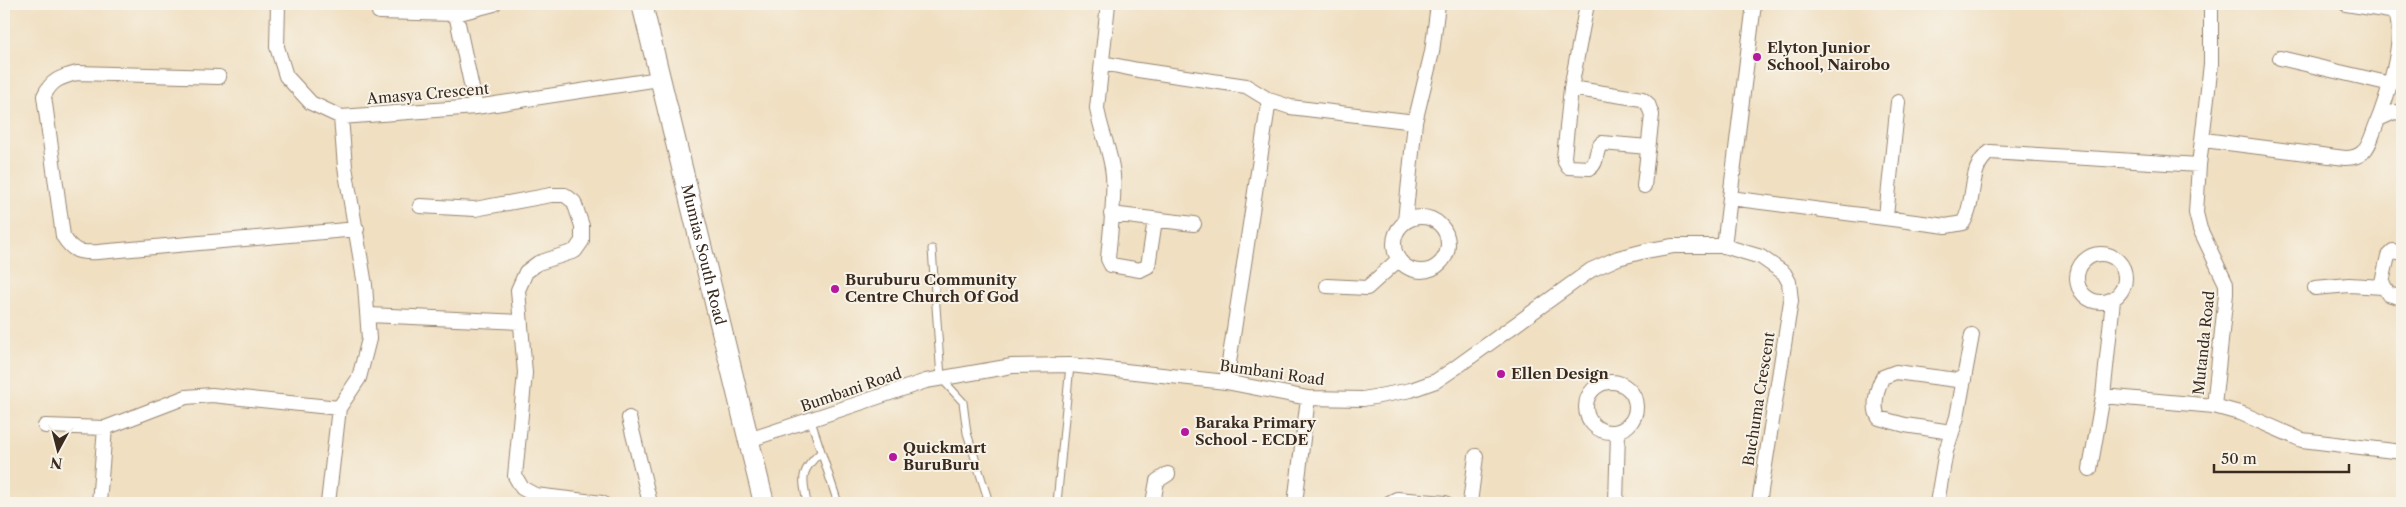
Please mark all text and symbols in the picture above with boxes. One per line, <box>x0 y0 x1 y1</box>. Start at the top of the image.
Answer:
place label: Elyton Junior School, Nairobo <box>1767 38 1890 74</box>
marker: Elyton Junior School, Nairobo <box>1751 51 1763 63</box>
street label: Amasya Crescent <box>365 79 491 108</box>
street label: Mumias South Road <box>677 182 730 327</box>
place label: Buruburu Community Centre Church Of God <box>845 270 1019 306</box>
marker: Buruburu Community Centre Church Of God <box>829 283 841 295</box>
street label: Mutanda Road <box>2189 290 2218 396</box>
street label: Buchuma Crescent <box>1739 330 1779 467</box>
street label: Bumbani Road <box>1218 356 1326 389</box>
street label: Bumbani Road <box>798 363 904 416</box>
place label: Ellen Design <box>1511 364 1609 383</box>
marker: Ellen Design <box>1495 368 1507 380</box>
place label: Baraka Primary School - ECDE <box>1195 413 1317 449</box>
north arrow <box>32 424 82 474</box>
marker: Baraka Primary School - ECDE <box>1179 426 1191 438</box>
place label: Quickmart BuruBuru <box>903 438 986 474</box>
scale bar <box>2214 442 2348 474</box>
text: 50 m <box>2221 449 2257 468</box>
marker: Quickmart BuruBuru <box>887 451 899 463</box>
text: N <box>49 453 64 473</box>

